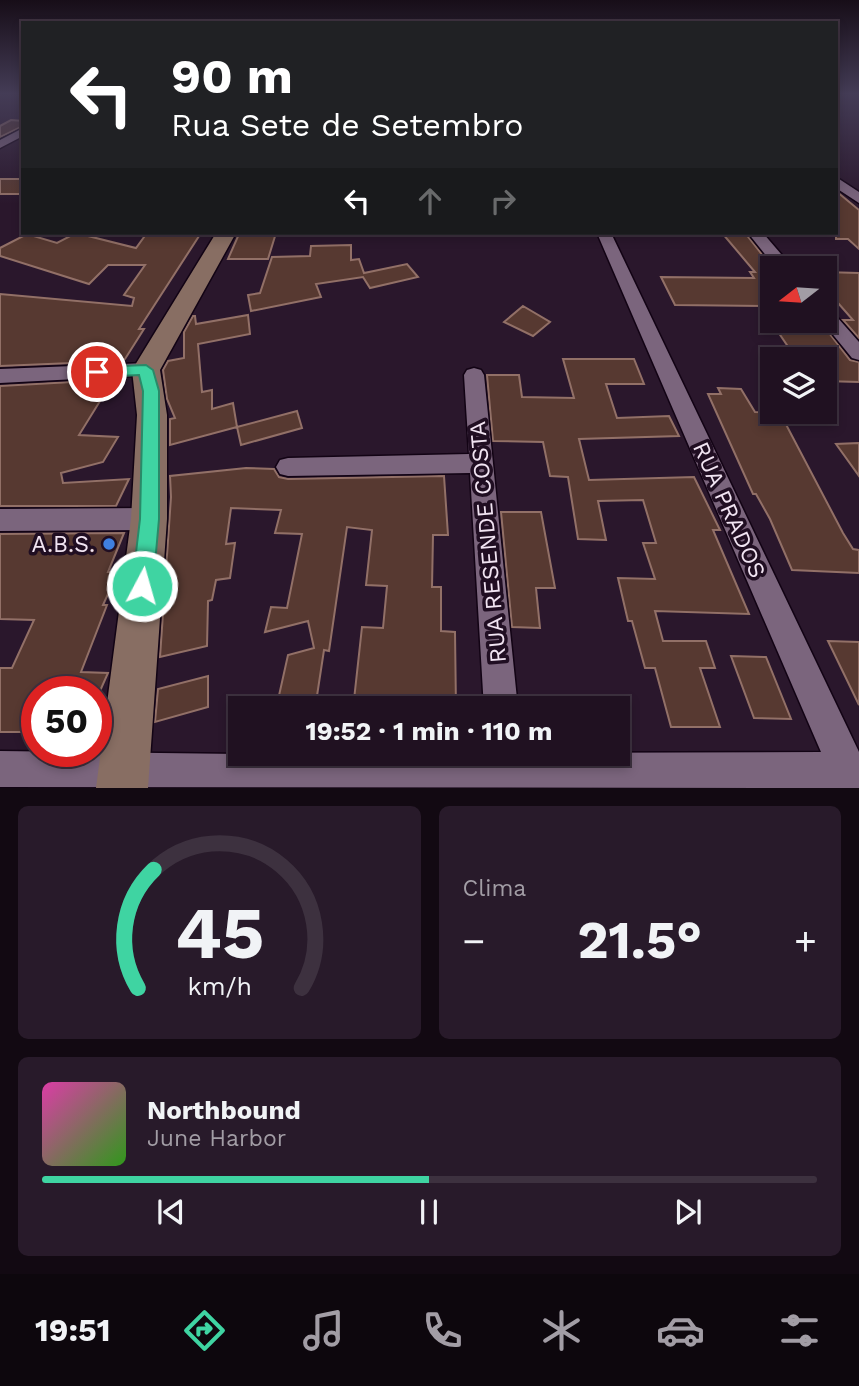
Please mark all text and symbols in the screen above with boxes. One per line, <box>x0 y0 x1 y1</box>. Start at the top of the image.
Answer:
text: 90 m <box>171 47 293 105</box>
icon: left <box>56 49 147 140</box>
text: Rua Sete de Setembro <box>171 106 523 144</box>
icon: left <box>338 182 376 220</box>
icon: ahead <box>411 182 449 220</box>
icon: right <box>484 182 522 220</box>
north arrow <box>760 256 836 332</box>
map controls <box>760 256 837 424</box>
pin <box>67 342 127 402</box>
button: layers <box>760 347 837 424</box>
icon: arrive <box>78 353 116 391</box>
street label: RUA RESENDE COSTA <box>464 420 512 664</box>
street label: RUA PRADOS <box>687 438 771 582</box>
place label: A.B.S. <box>31 531 95 558</box>
marker: A.B.S. <box>101 536 117 552</box>
position arrow <box>105 549 179 623</box>
speed limit sign: 50 <box>21 676 112 767</box>
text: 19:52 · 1 min · 110 m <box>305 716 553 746</box>
text: Clima <box>463 875 526 902</box>
text: 45 <box>175 891 264 977</box>
text: 21.5° <box>577 910 702 971</box>
text: − <box>463 919 485 963</box>
text: + <box>794 919 817 963</box>
text: km/h <box>187 972 251 1001</box>
text: Northbound <box>147 1095 301 1125</box>
text: June Harbor <box>147 1125 286 1152</box>
icon: previous <box>152 1193 190 1231</box>
icon: pause <box>410 1193 448 1231</box>
icon: next <box>669 1193 707 1231</box>
icon: directions <box>180 1306 229 1355</box>
icon: music <box>299 1306 348 1355</box>
icon: phone <box>418 1306 467 1355</box>
icon: climate <box>537 1306 586 1355</box>
icon: car <box>656 1306 705 1355</box>
icon: filters <box>775 1306 824 1355</box>
text: 19:51 <box>35 1311 111 1349</box>

